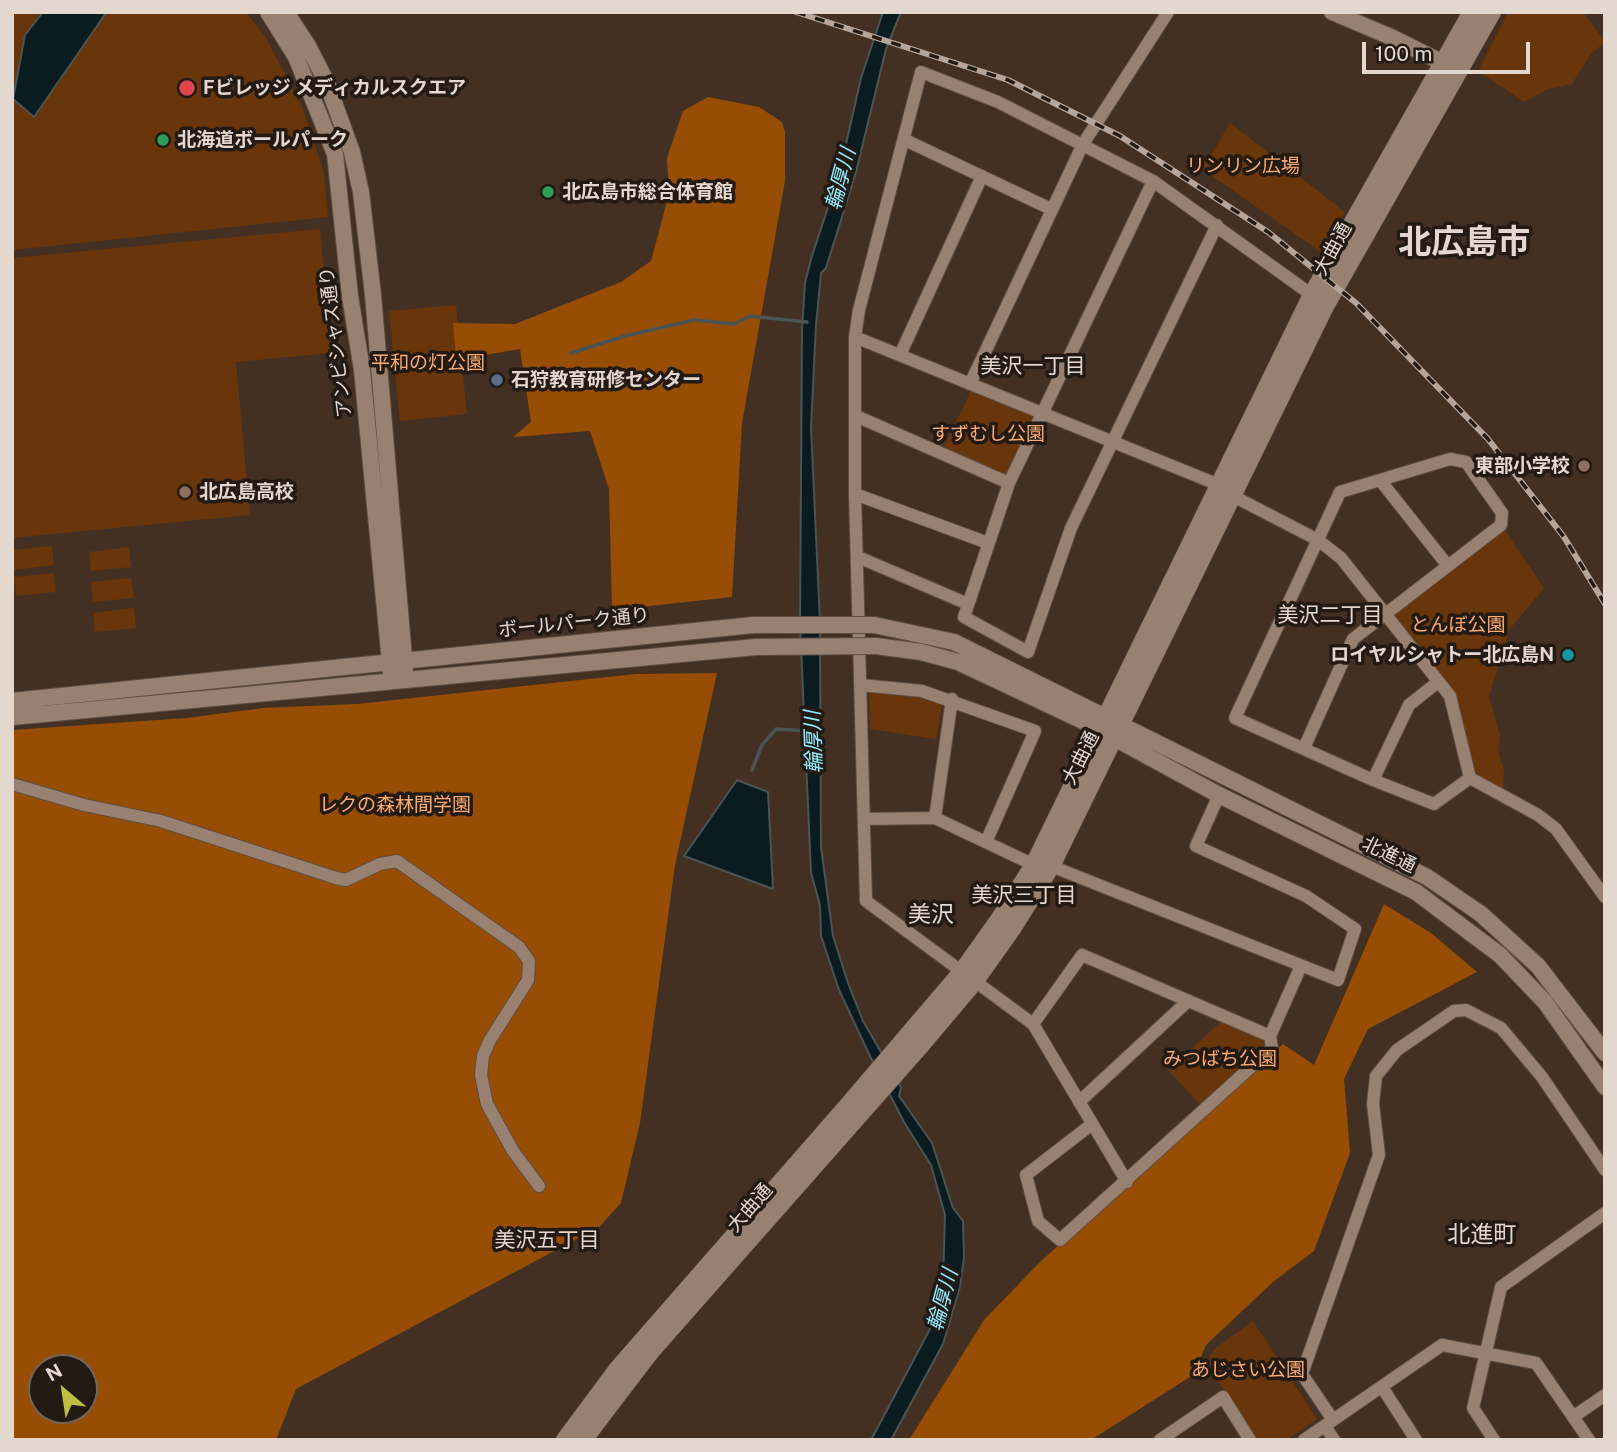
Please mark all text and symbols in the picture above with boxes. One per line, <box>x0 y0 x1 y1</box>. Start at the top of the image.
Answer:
scale bar <box>1365 28 1533 72</box>
text: 100 m <box>1375 41 1432 66</box>
place label: Fビレッジ メディカルスクエア <box>203 77 466 99</box>
marker: Fビレッジ メディカルスクエア <box>177 78 197 98</box>
place label: 北海道ボールパーク <box>177 129 348 151</box>
marker: 北海道ボールパーク <box>155 132 171 148</box>
water label: 輪厚川 <box>821 145 861 213</box>
park label: リンリン広場 <box>1186 155 1300 177</box>
place label: 北広島市総合体育館 <box>562 181 733 203</box>
marker: 北広島市総合体育館 <box>540 184 556 200</box>
street label: 大曲通 <box>1309 219 1357 279</box>
district label: 北広島市 <box>1398 223 1530 263</box>
street label: アンビシャス通り <box>315 265 357 419</box>
park label: 平和の灯公園 <box>371 352 485 374</box>
district label: 美沢一丁目 <box>981 354 1085 380</box>
place label: 石狩教育研修センター <box>511 369 701 391</box>
marker: 石狩教育研修センター <box>489 372 505 388</box>
park label: すずむし公園 <box>931 423 1045 445</box>
place label: 東部小学校 <box>1475 455 1570 477</box>
marker: 東部小学校 <box>1576 458 1592 474</box>
place label: 北広島高校 <box>199 481 294 503</box>
marker: 北広島高校 <box>177 484 193 500</box>
district label: 美沢二丁目 <box>1278 603 1382 629</box>
street label: ボールパーク通り <box>497 604 651 642</box>
park label: とんぼ公園 <box>1411 614 1505 636</box>
place label: ロイヤルシャトー北広島N <box>1330 644 1554 666</box>
marker: ロイヤルシャトー北広島N <box>1560 647 1576 663</box>
water label: 輪厚川 <box>800 710 828 774</box>
street label: 大曲通 <box>1058 727 1104 789</box>
park label: レクの森林間学園 <box>319 794 471 816</box>
street label: 北進通 <box>1358 832 1420 878</box>
district label: 美沢三丁目 <box>972 883 1076 909</box>
district label: 美沢 <box>908 901 954 929</box>
park label: みつばち公園 <box>1163 1048 1277 1070</box>
street label: 大曲通 <box>723 1179 777 1237</box>
district label: 北進町 <box>1448 1221 1516 1249</box>
district label: 美沢五丁目 <box>495 1228 599 1254</box>
water label: 輪厚川 <box>923 1266 963 1334</box>
north arrow <box>28 1354 98 1424</box>
text: N <box>42 1359 66 1386</box>
park label: あじさい公園 <box>1191 1359 1305 1381</box>

